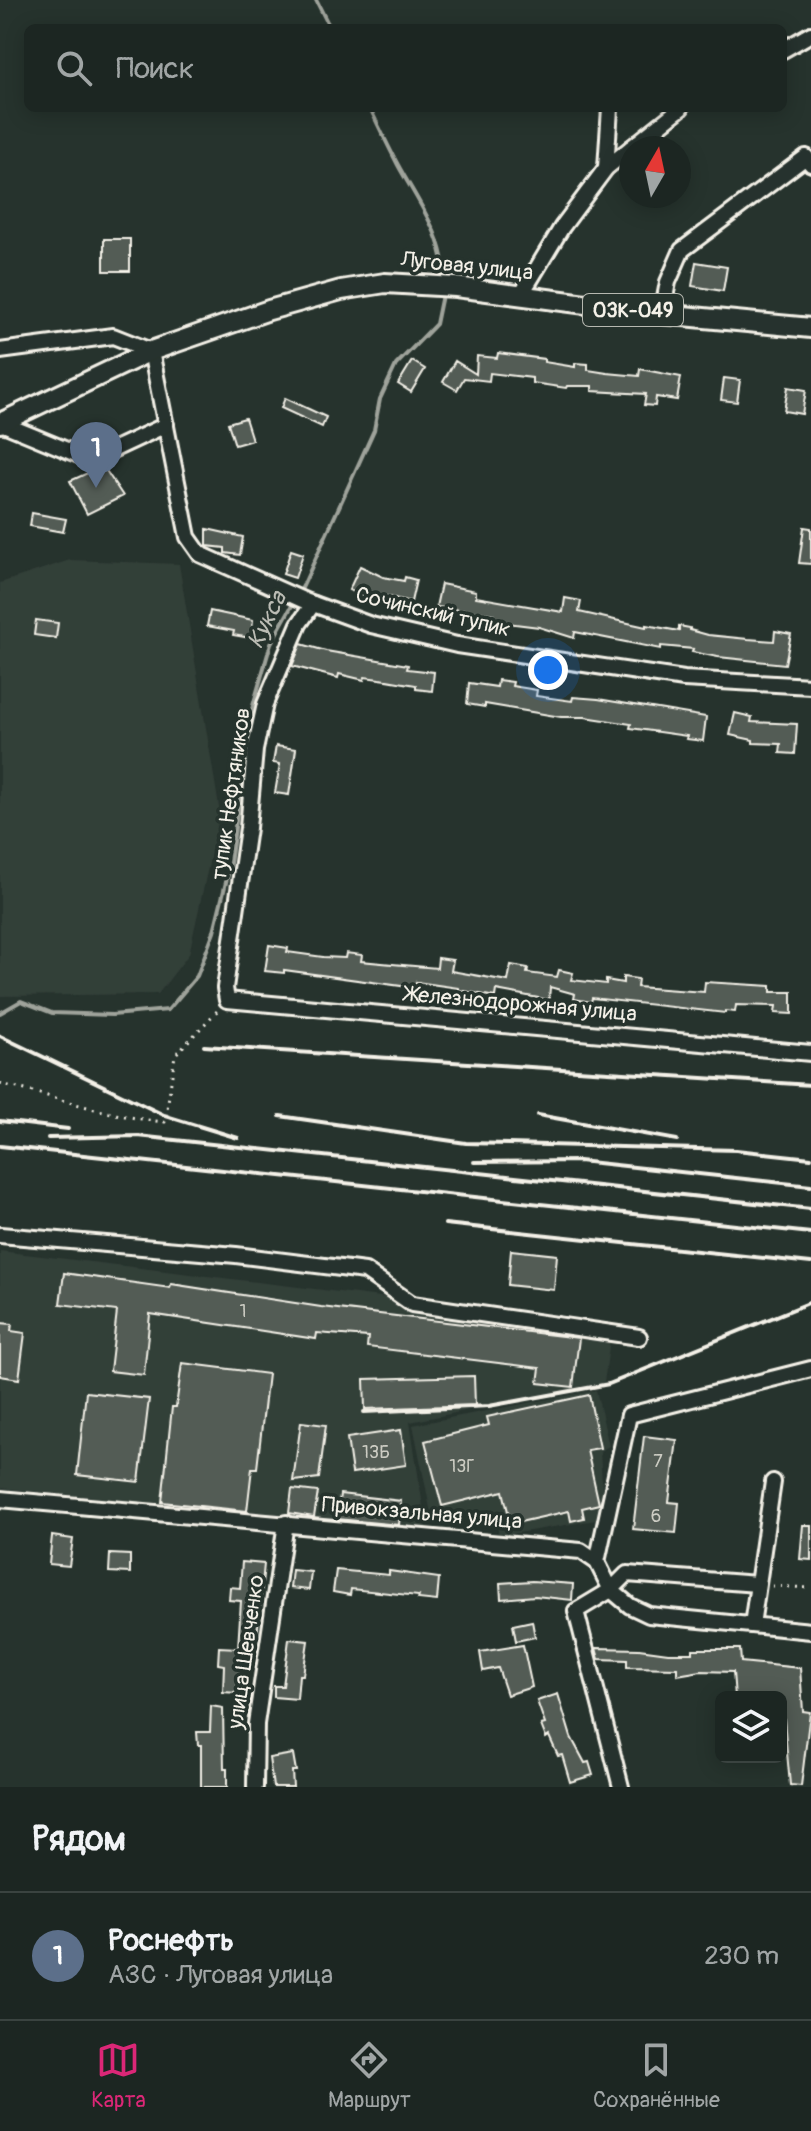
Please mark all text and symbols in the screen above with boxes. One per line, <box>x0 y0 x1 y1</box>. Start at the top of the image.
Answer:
search box <box>24 24 787 112</box>
icon: search <box>52 46 96 90</box>
text: Поиск <box>116 50 194 87</box>
north arrow <box>619 136 691 208</box>
street label: Луговая улица <box>398 245 535 287</box>
road number: 03К-049 <box>583 294 683 326</box>
pin: 1 <box>70 422 122 488</box>
street label: Сочинский тупик <box>353 581 513 643</box>
water label: Кукса <box>241 585 294 653</box>
your location <box>528 650 568 690</box>
street label: тупик Нефтяников <box>205 706 257 882</box>
street label: Железнодорожная улица <box>401 980 638 1028</box>
house number: 1 <box>239 1300 247 1323</box>
house number: 13Б <box>362 1441 390 1464</box>
house number: 7 <box>653 1450 663 1473</box>
house number: 13Г <box>449 1455 475 1478</box>
street label: Привокзальная улица <box>321 1490 523 1536</box>
house number: 6 <box>651 1505 661 1528</box>
street label: улица Шевченко <box>221 1573 271 1732</box>
map controls <box>715 1691 787 1763</box>
button: layers <box>715 1691 787 1763</box>
text: Рядом <box>32 1818 126 1861</box>
text: Роснефть <box>108 1922 234 1959</box>
text: 1 <box>53 1940 63 1972</box>
text: 230 m <box>704 1940 779 1972</box>
text: АЗС · Луговая улица <box>108 1959 333 1991</box>
tab: Карта <box>91 2038 146 2114</box>
tab: Маршрут <box>328 2038 411 2114</box>
tab: Сохранённые <box>593 2038 720 2114</box>

